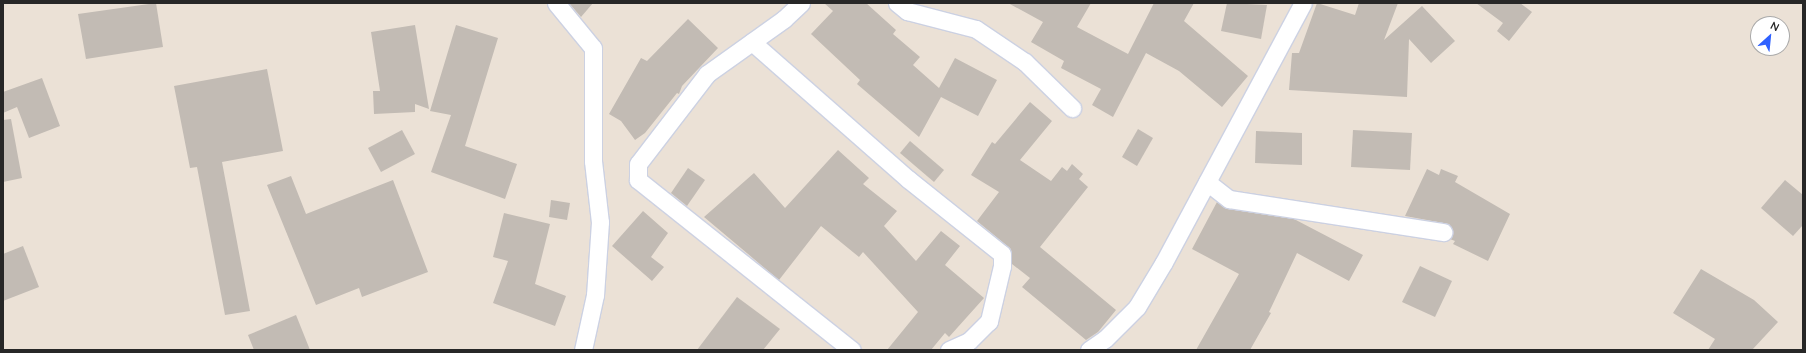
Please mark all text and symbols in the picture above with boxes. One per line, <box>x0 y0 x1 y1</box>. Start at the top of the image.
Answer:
north arrow <box>1750 16 1790 56</box>
text: N <box>1768 18 1782 34</box>

